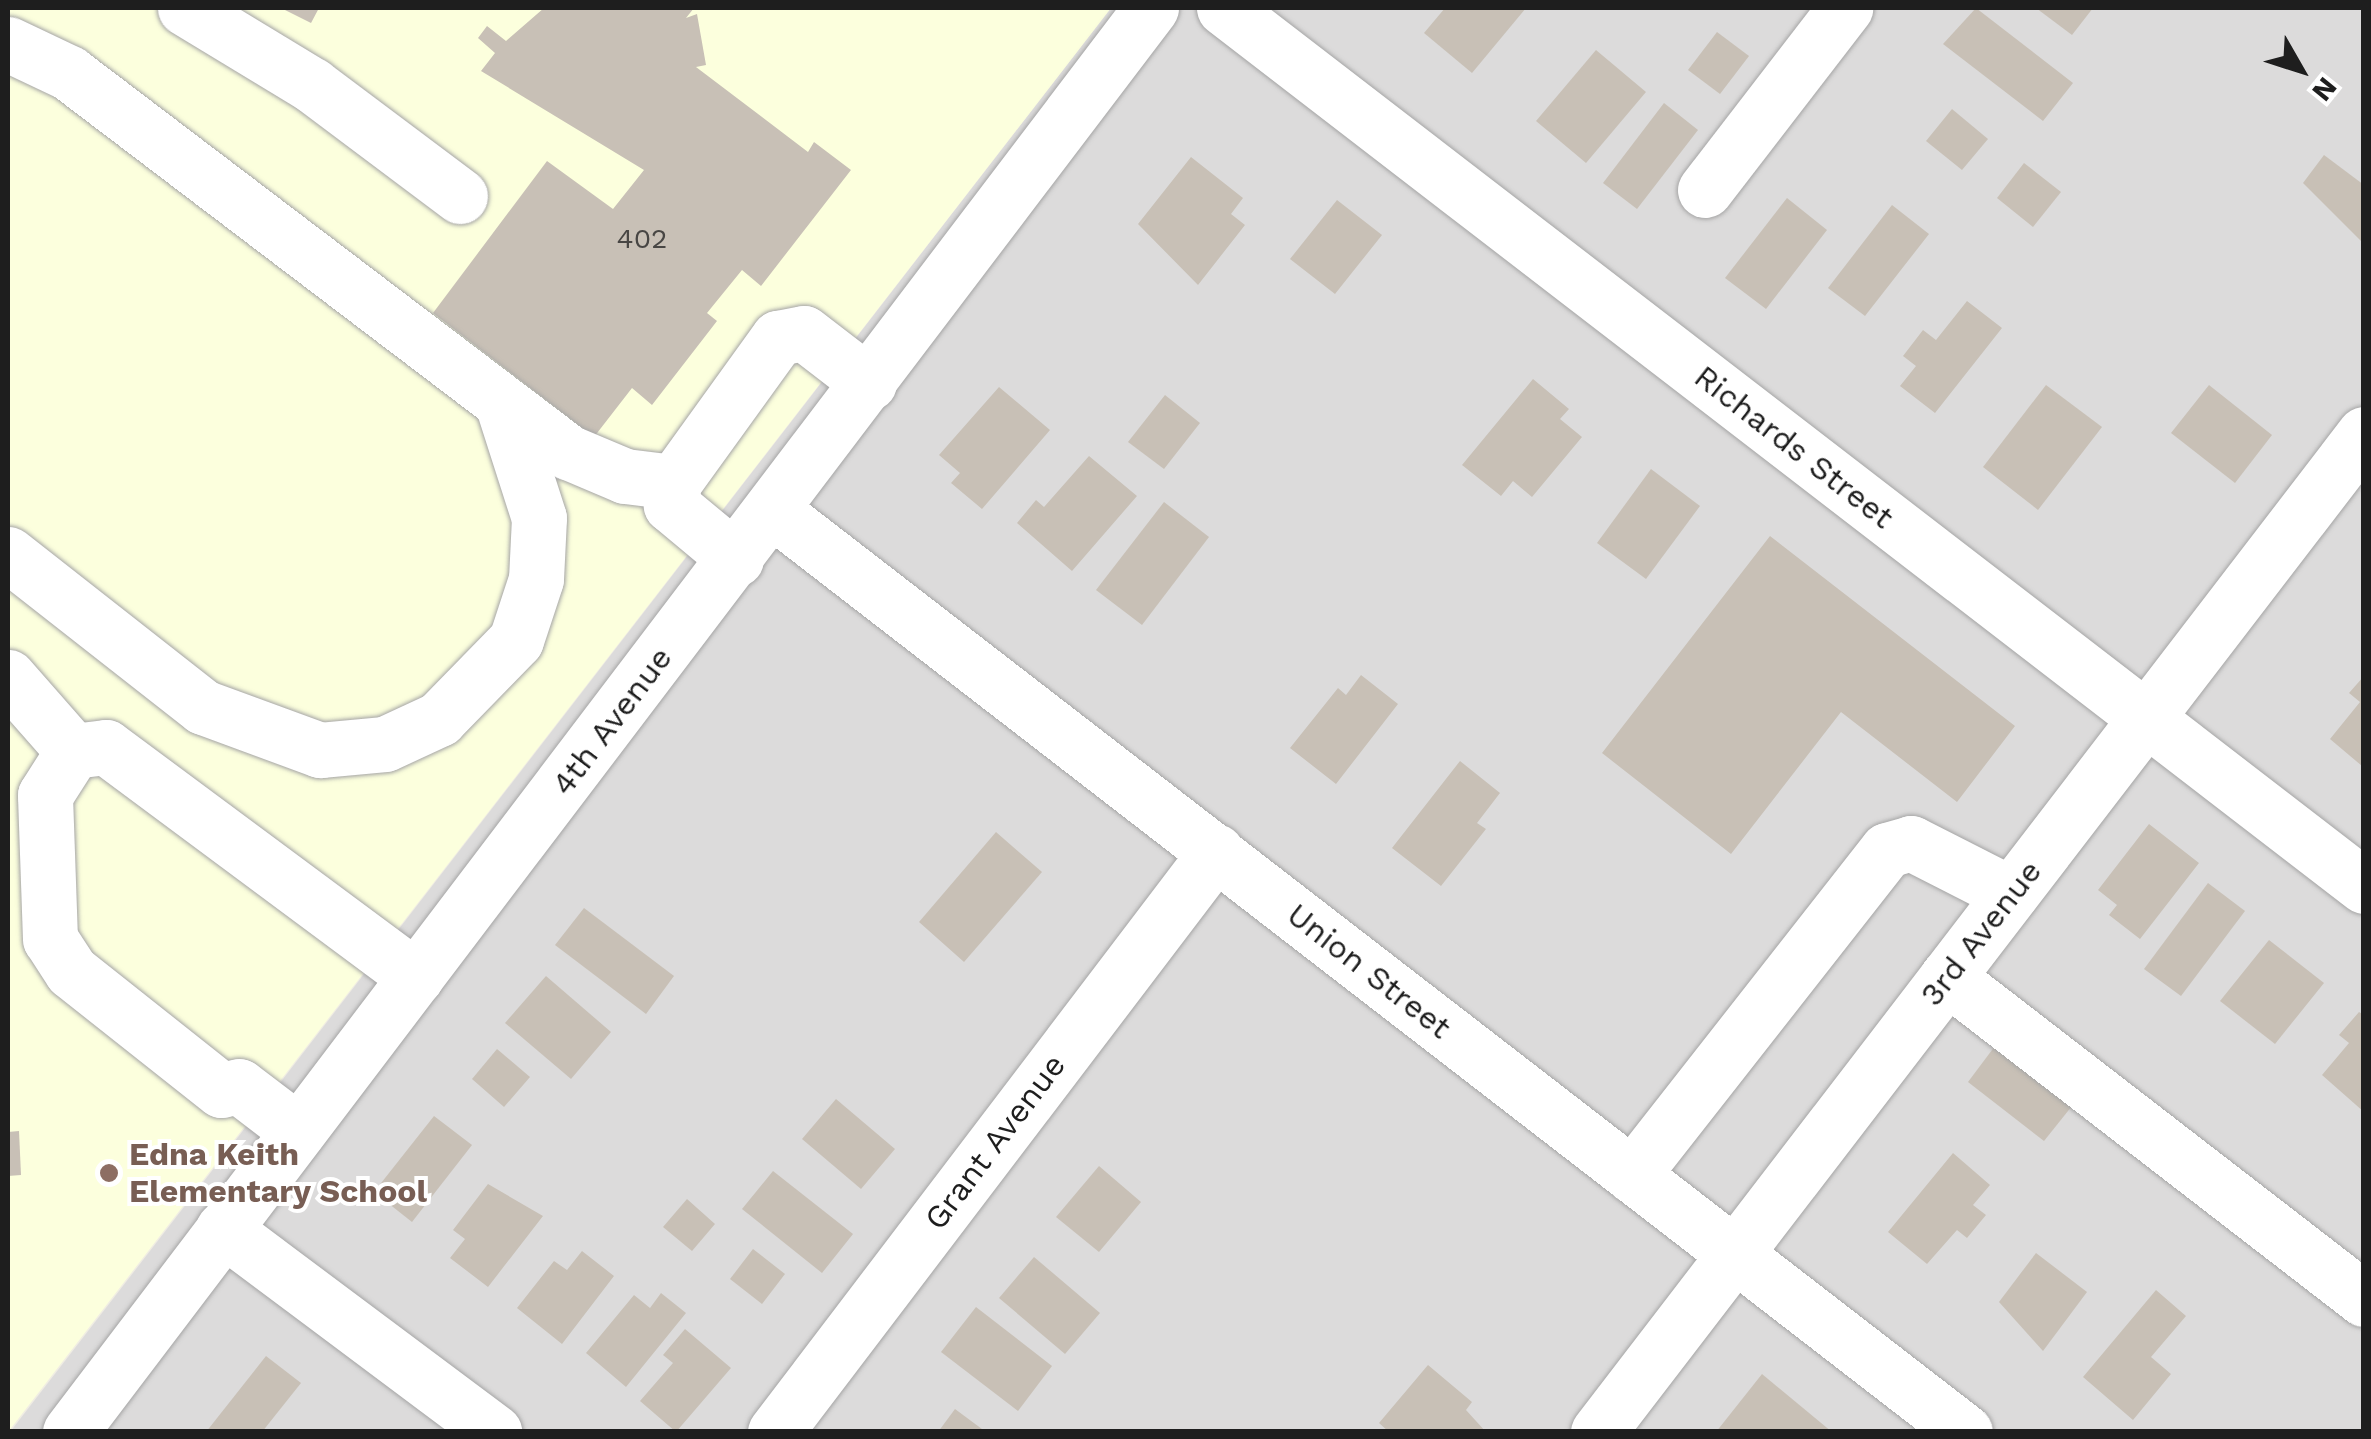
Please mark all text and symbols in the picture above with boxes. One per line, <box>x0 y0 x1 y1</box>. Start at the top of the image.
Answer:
north arrow <box>2251 20 2351 120</box>
text: N <box>2305 71 2344 108</box>
house number: 402 <box>617 222 667 256</box>
street label: Richards Street <box>1687 357 1901 537</box>
street label: 4th Avenue <box>543 639 681 803</box>
street label: 3rd Avenue <box>1912 852 2050 1014</box>
street label: Union Street <box>1280 895 1458 1047</box>
street label: Grant Avenue <box>916 1046 1074 1238</box>
place label: Edna Keith Elementary School <box>129 1136 428 1211</box>
marker: Edna Keith Elementary School <box>98 1162 120 1184</box>

